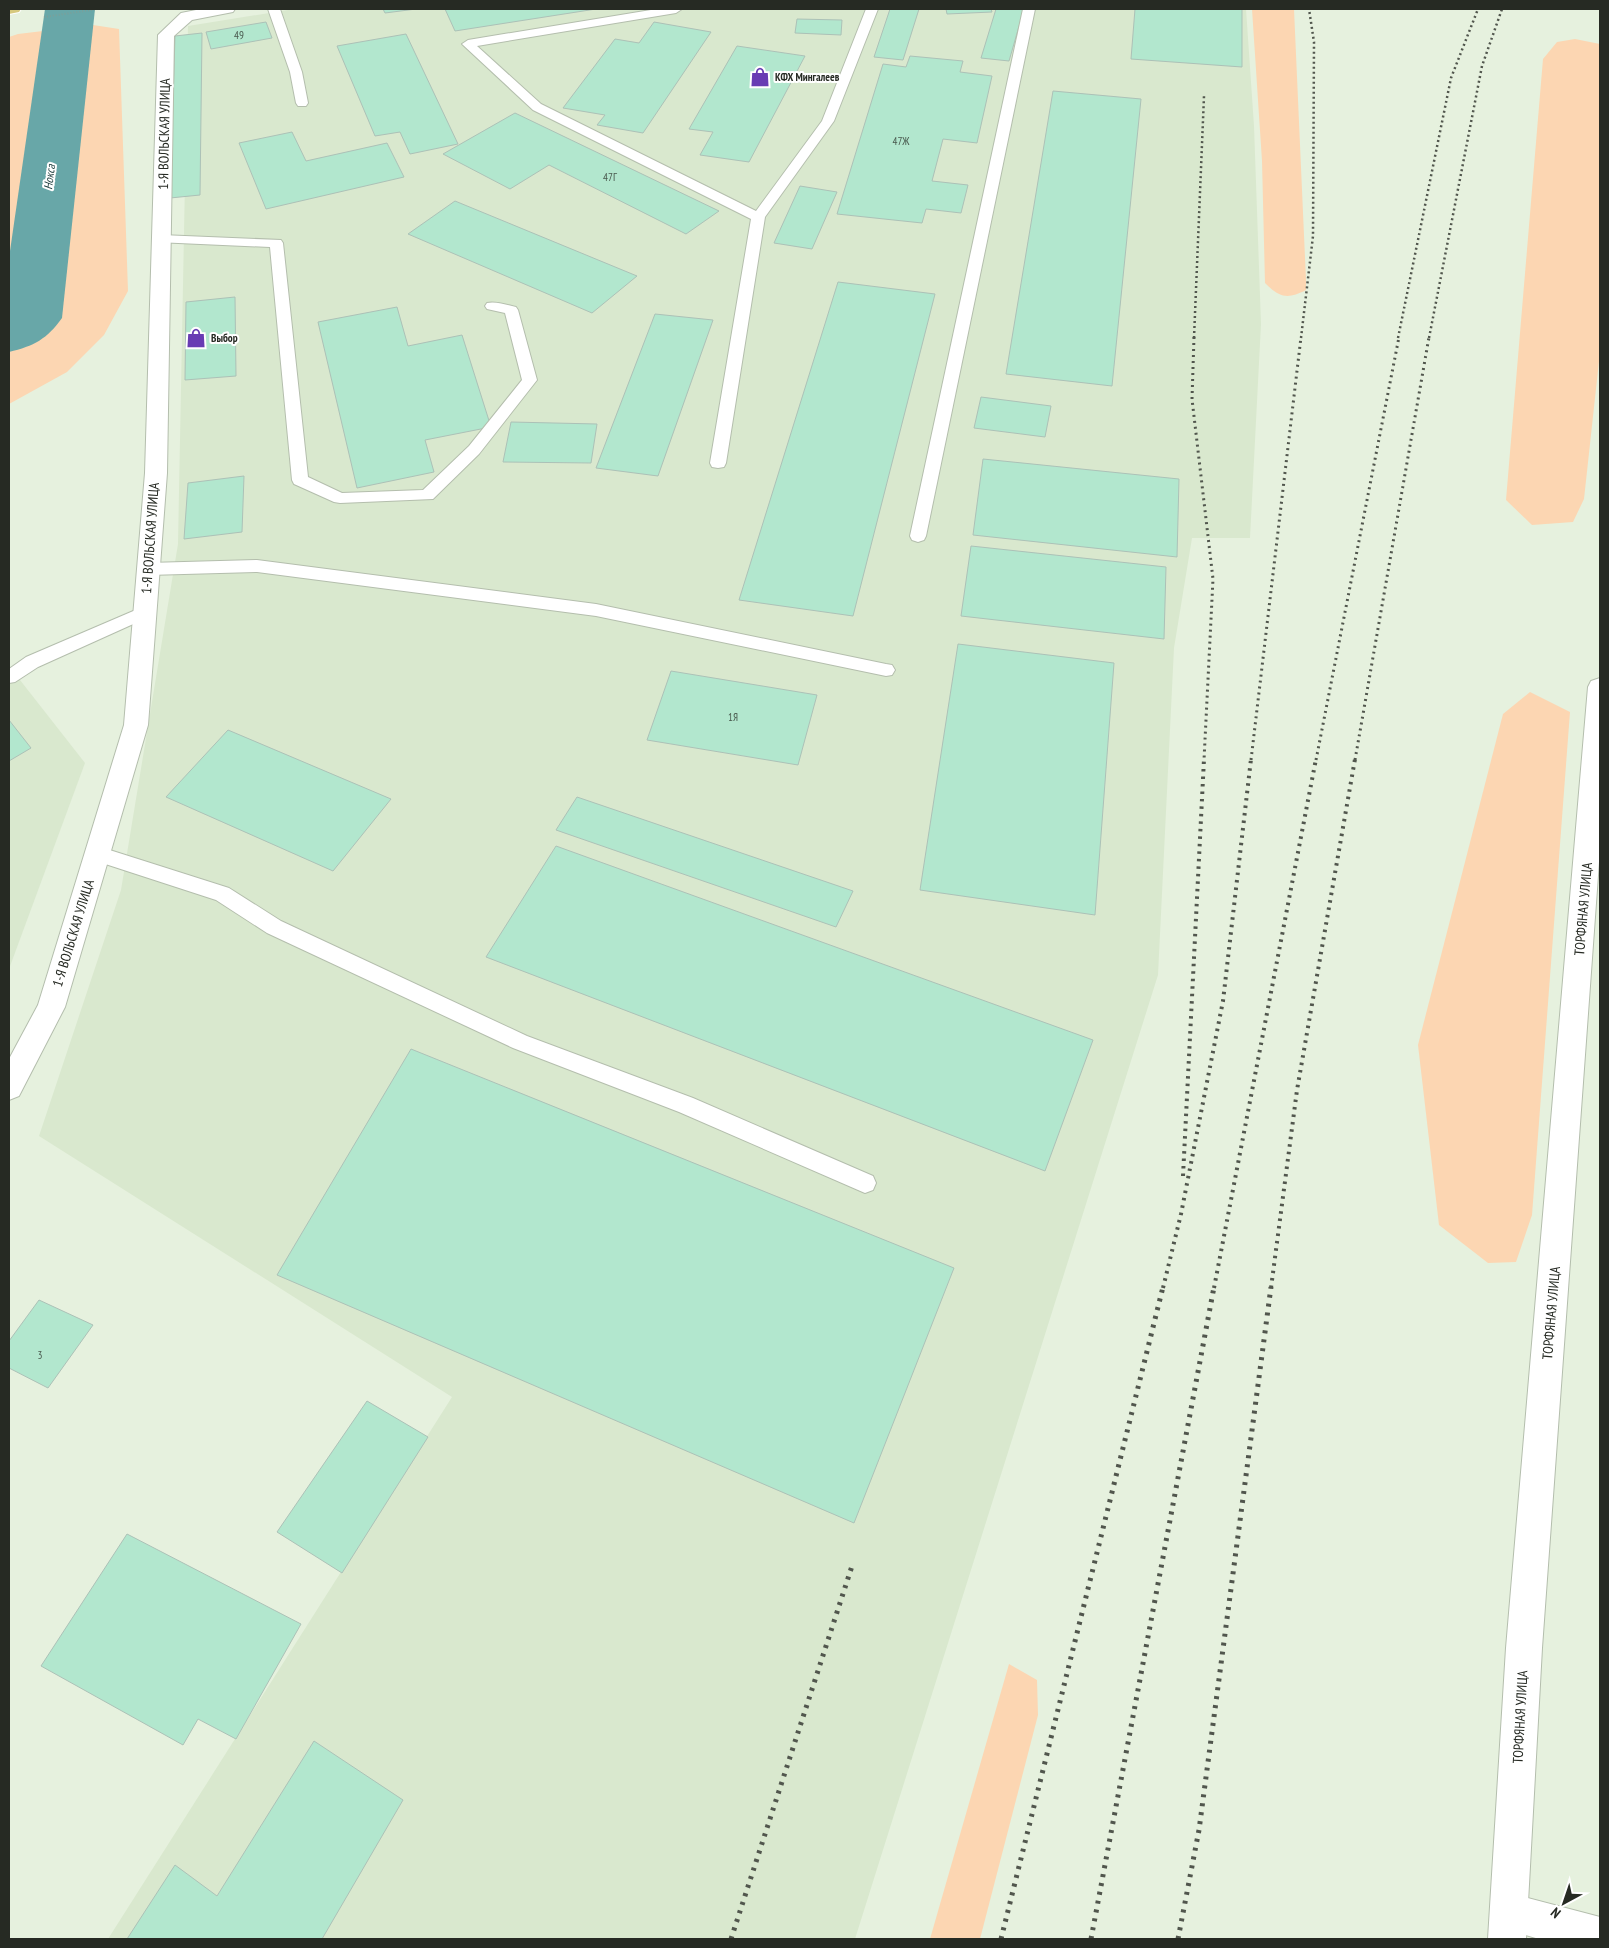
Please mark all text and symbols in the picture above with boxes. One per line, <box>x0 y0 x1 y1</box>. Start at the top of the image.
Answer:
house number: 49 <box>234 28 244 42</box>
shop icon: КФХ Мингалеев <box>749 66 771 88</box>
place label: КФХ Мингалеев <box>775 70 840 84</box>
street label: 1-Я ВОЛЬСКАЯ УЛИЦА <box>154 78 174 190</box>
house number: 47Ж <box>892 134 910 148</box>
water label: Нокса <box>40 162 58 190</box>
house number: 47Г <box>603 170 618 184</box>
shop icon: Выбор <box>185 327 207 349</box>
place label: Выбор <box>211 331 238 345</box>
street label: 1-Я ВОЛЬСКАЯ УЛИЦА <box>137 481 163 594</box>
house number: 1Я <box>728 710 738 724</box>
street label: ТОРФЯНАЯ УЛИЦА <box>1570 861 1596 956</box>
street label: 1-Я ВОЛЬСКАЯ УЛИЦА <box>48 877 98 989</box>
street label: ТОРФЯНАЯ УЛИЦА <box>1538 1265 1564 1360</box>
house number: 3 <box>38 1348 43 1362</box>
street label: ТОРФЯНАЯ УЛИЦА <box>1509 1670 1531 1764</box>
north arrow <box>1539 1878 1589 1928</box>
text: N <box>1547 1904 1564 1922</box>

